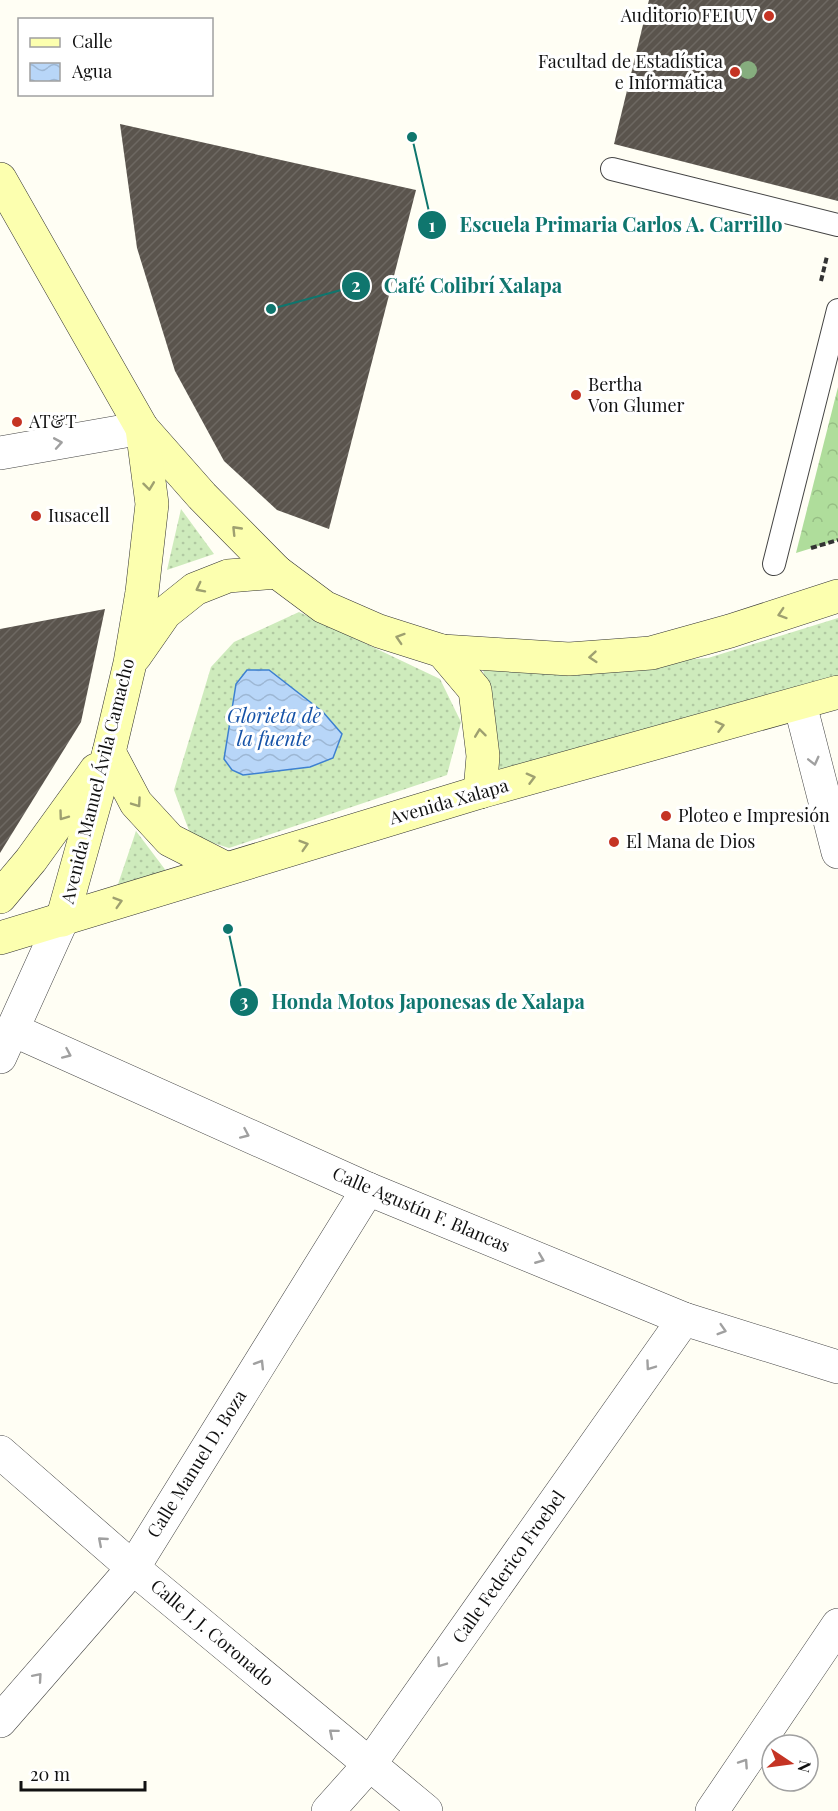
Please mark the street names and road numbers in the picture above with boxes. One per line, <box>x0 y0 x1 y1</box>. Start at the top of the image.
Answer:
street label: Avenida Manuel Ávila Camacho <box>55 655 139 907</box>
street label: Avenida Xalapa <box>386 773 511 830</box>
street label: Calle Agustín F. Blancas <box>329 1161 514 1257</box>
street label: Calle Manuel D. Boza <box>141 1385 251 1542</box>
street label: Calle Federico Froebel <box>446 1485 570 1648</box>
street label: Calle J. J. Coronado <box>146 1574 279 1691</box>

